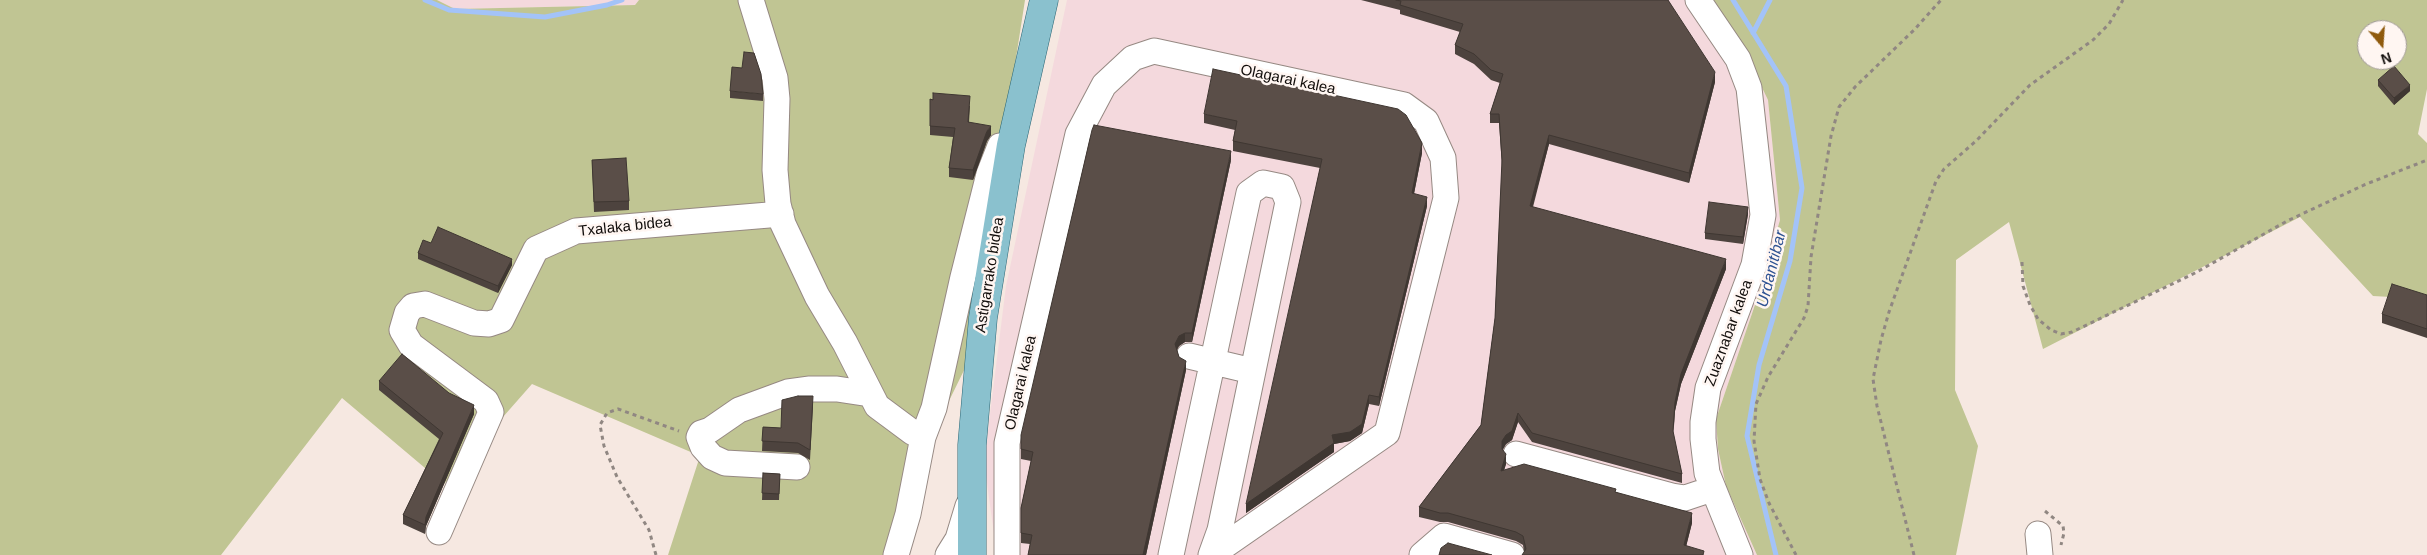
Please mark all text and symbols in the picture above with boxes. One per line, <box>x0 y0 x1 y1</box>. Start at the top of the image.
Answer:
north arrow <box>2357 20 2407 70</box>
text: N <box>2379 49 2394 67</box>
street label: Olagarai kalea <box>1239 61 1337 99</box>
street label: Txalaka bidea <box>578 213 672 241</box>
street label: Astigarrako bidea <box>972 216 1008 334</box>
water label: Urdanitibar <box>1753 229 1791 309</box>
street label: Zuaznabar kalea <box>1701 277 1757 389</box>
street label: Olagarai kalea <box>1001 334 1041 432</box>

